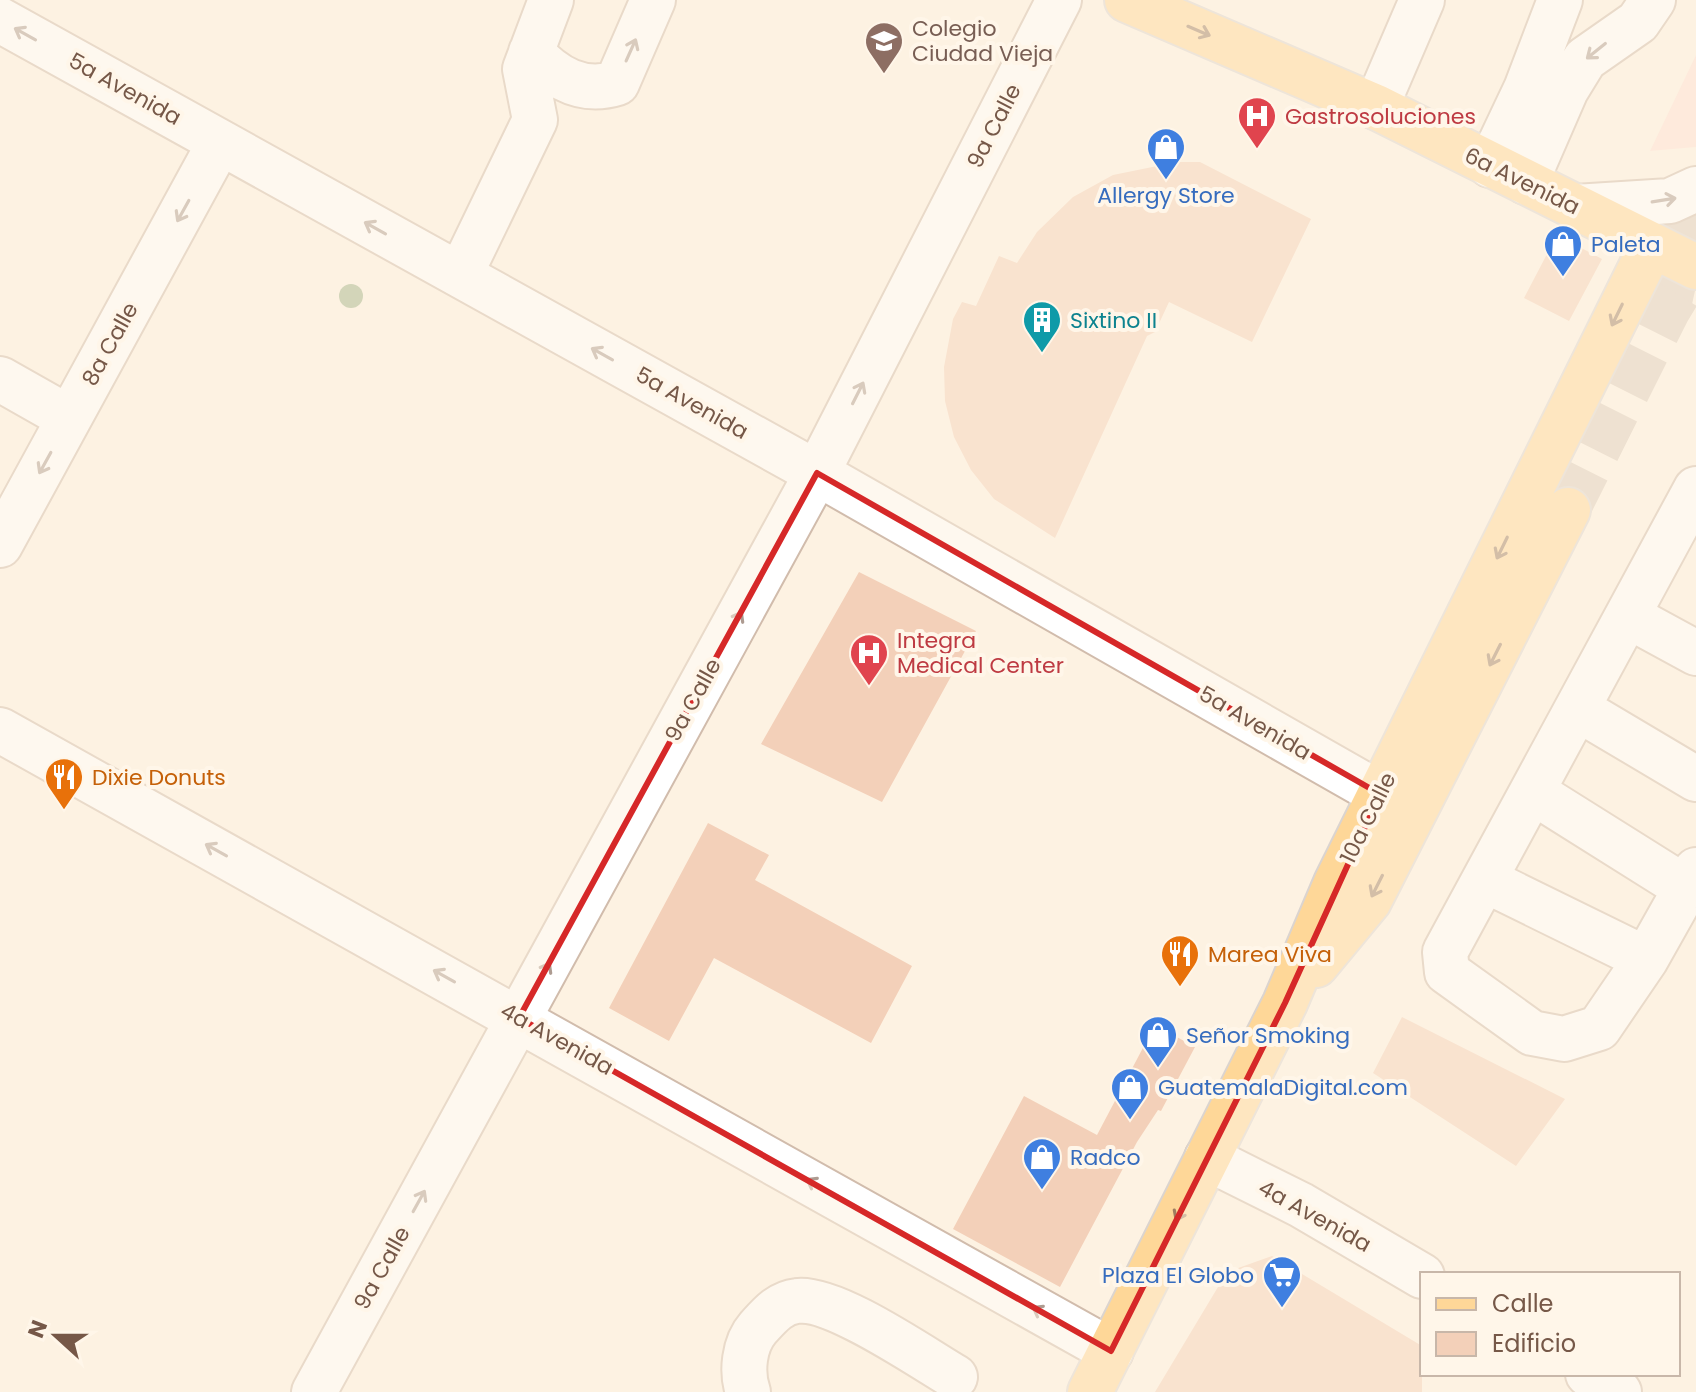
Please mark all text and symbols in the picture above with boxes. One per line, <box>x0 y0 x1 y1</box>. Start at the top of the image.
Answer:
place label: Colegio Ciudad Vieja <box>912 13 1053 69</box>
school or university icon: Colegio Ciudad Vieja <box>863 20 905 75</box>
one-way arrow <box>1187 24 1211 39</box>
one-way arrow <box>14 26 37 42</box>
one-way arrow <box>624 39 639 63</box>
one-way arrow <box>1585 41 1606 59</box>
street label: 5a Avenida <box>63 45 187 133</box>
street label: 9a Calle <box>960 78 1028 174</box>
hospital icon: Gastrosoluciones <box>1236 95 1278 150</box>
place label: Gastrosoluciones <box>1285 101 1476 132</box>
shop icon: Allergy Store <box>1145 126 1187 181</box>
street label: 6a Avenida <box>1459 140 1585 222</box>
place label: Allergy Store <box>1097 180 1235 211</box>
one-way arrow <box>1651 192 1677 207</box>
one-way arrow <box>175 198 190 222</box>
one-way arrow <box>363 220 387 235</box>
shop icon: Paleta <box>1542 223 1584 278</box>
place label: Paleta <box>1591 229 1661 260</box>
street label: 8a Calle <box>74 297 146 391</box>
building icon: Sixtino II <box>1021 299 1063 354</box>
one-way arrow <box>1609 303 1624 327</box>
place label: Sixtino II <box>1070 305 1157 336</box>
one-way arrow <box>591 345 614 361</box>
street label: 5a Avenida <box>630 359 754 447</box>
one-way arrow <box>851 381 867 405</box>
one-way arrow <box>36 451 52 475</box>
one-way arrow <box>1494 536 1509 560</box>
one-way arrow <box>728 611 744 634</box>
place label: Integra Medical Center <box>897 625 1064 681</box>
hospital icon: Integra Medical Center <box>848 632 890 687</box>
one-way arrow <box>1486 642 1502 666</box>
street label: 9a Calle <box>657 653 729 747</box>
street label: 5a Avenida <box>1193 678 1317 768</box>
restaurant icon: Dixie Donuts <box>43 756 85 811</box>
place label: Dixie Donuts <box>92 762 226 793</box>
street label: 10a Calle <box>1333 767 1403 869</box>
one-way arrow <box>205 842 228 858</box>
one-way arrow <box>1368 874 1384 898</box>
restaurant icon: Marea Viva <box>1159 933 1201 988</box>
place label: Marea Viva <box>1208 939 1332 970</box>
one-way arrow <box>536 962 552 985</box>
one-way arrow <box>432 968 456 983</box>
street label: 4a Avenida <box>495 995 619 1083</box>
shop icon: Señor Smoking <box>1137 1014 1179 1069</box>
place label: Señor Smoking <box>1186 1020 1350 1051</box>
shop icon: GuatemalaDigital.com <box>1109 1066 1151 1121</box>
place label: GuatemalaDigital.com <box>1158 1072 1408 1103</box>
shop icon: Radco <box>1021 1136 1063 1191</box>
place label: Radco <box>1070 1142 1141 1173</box>
street label: 4a Avenida <box>1253 1172 1377 1260</box>
one-way arrow <box>806 1177 829 1193</box>
one-way arrow <box>411 1190 427 1213</box>
one-way arrow <box>1173 1198 1189 1222</box>
street label: 9a Calle <box>346 1221 418 1315</box>
supermarket icon: Plaza El Globo <box>1261 1254 1303 1309</box>
place label: Plaza El Globo <box>1102 1260 1254 1291</box>
legend <box>1420 1272 1680 1376</box>
text: Calle <box>1492 1287 1553 1320</box>
north arrow <box>16 1296 96 1376</box>
one-way arrow <box>1032 1305 1056 1320</box>
text: N <box>20 1316 55 1342</box>
text: Edificio <box>1492 1327 1576 1360</box>

